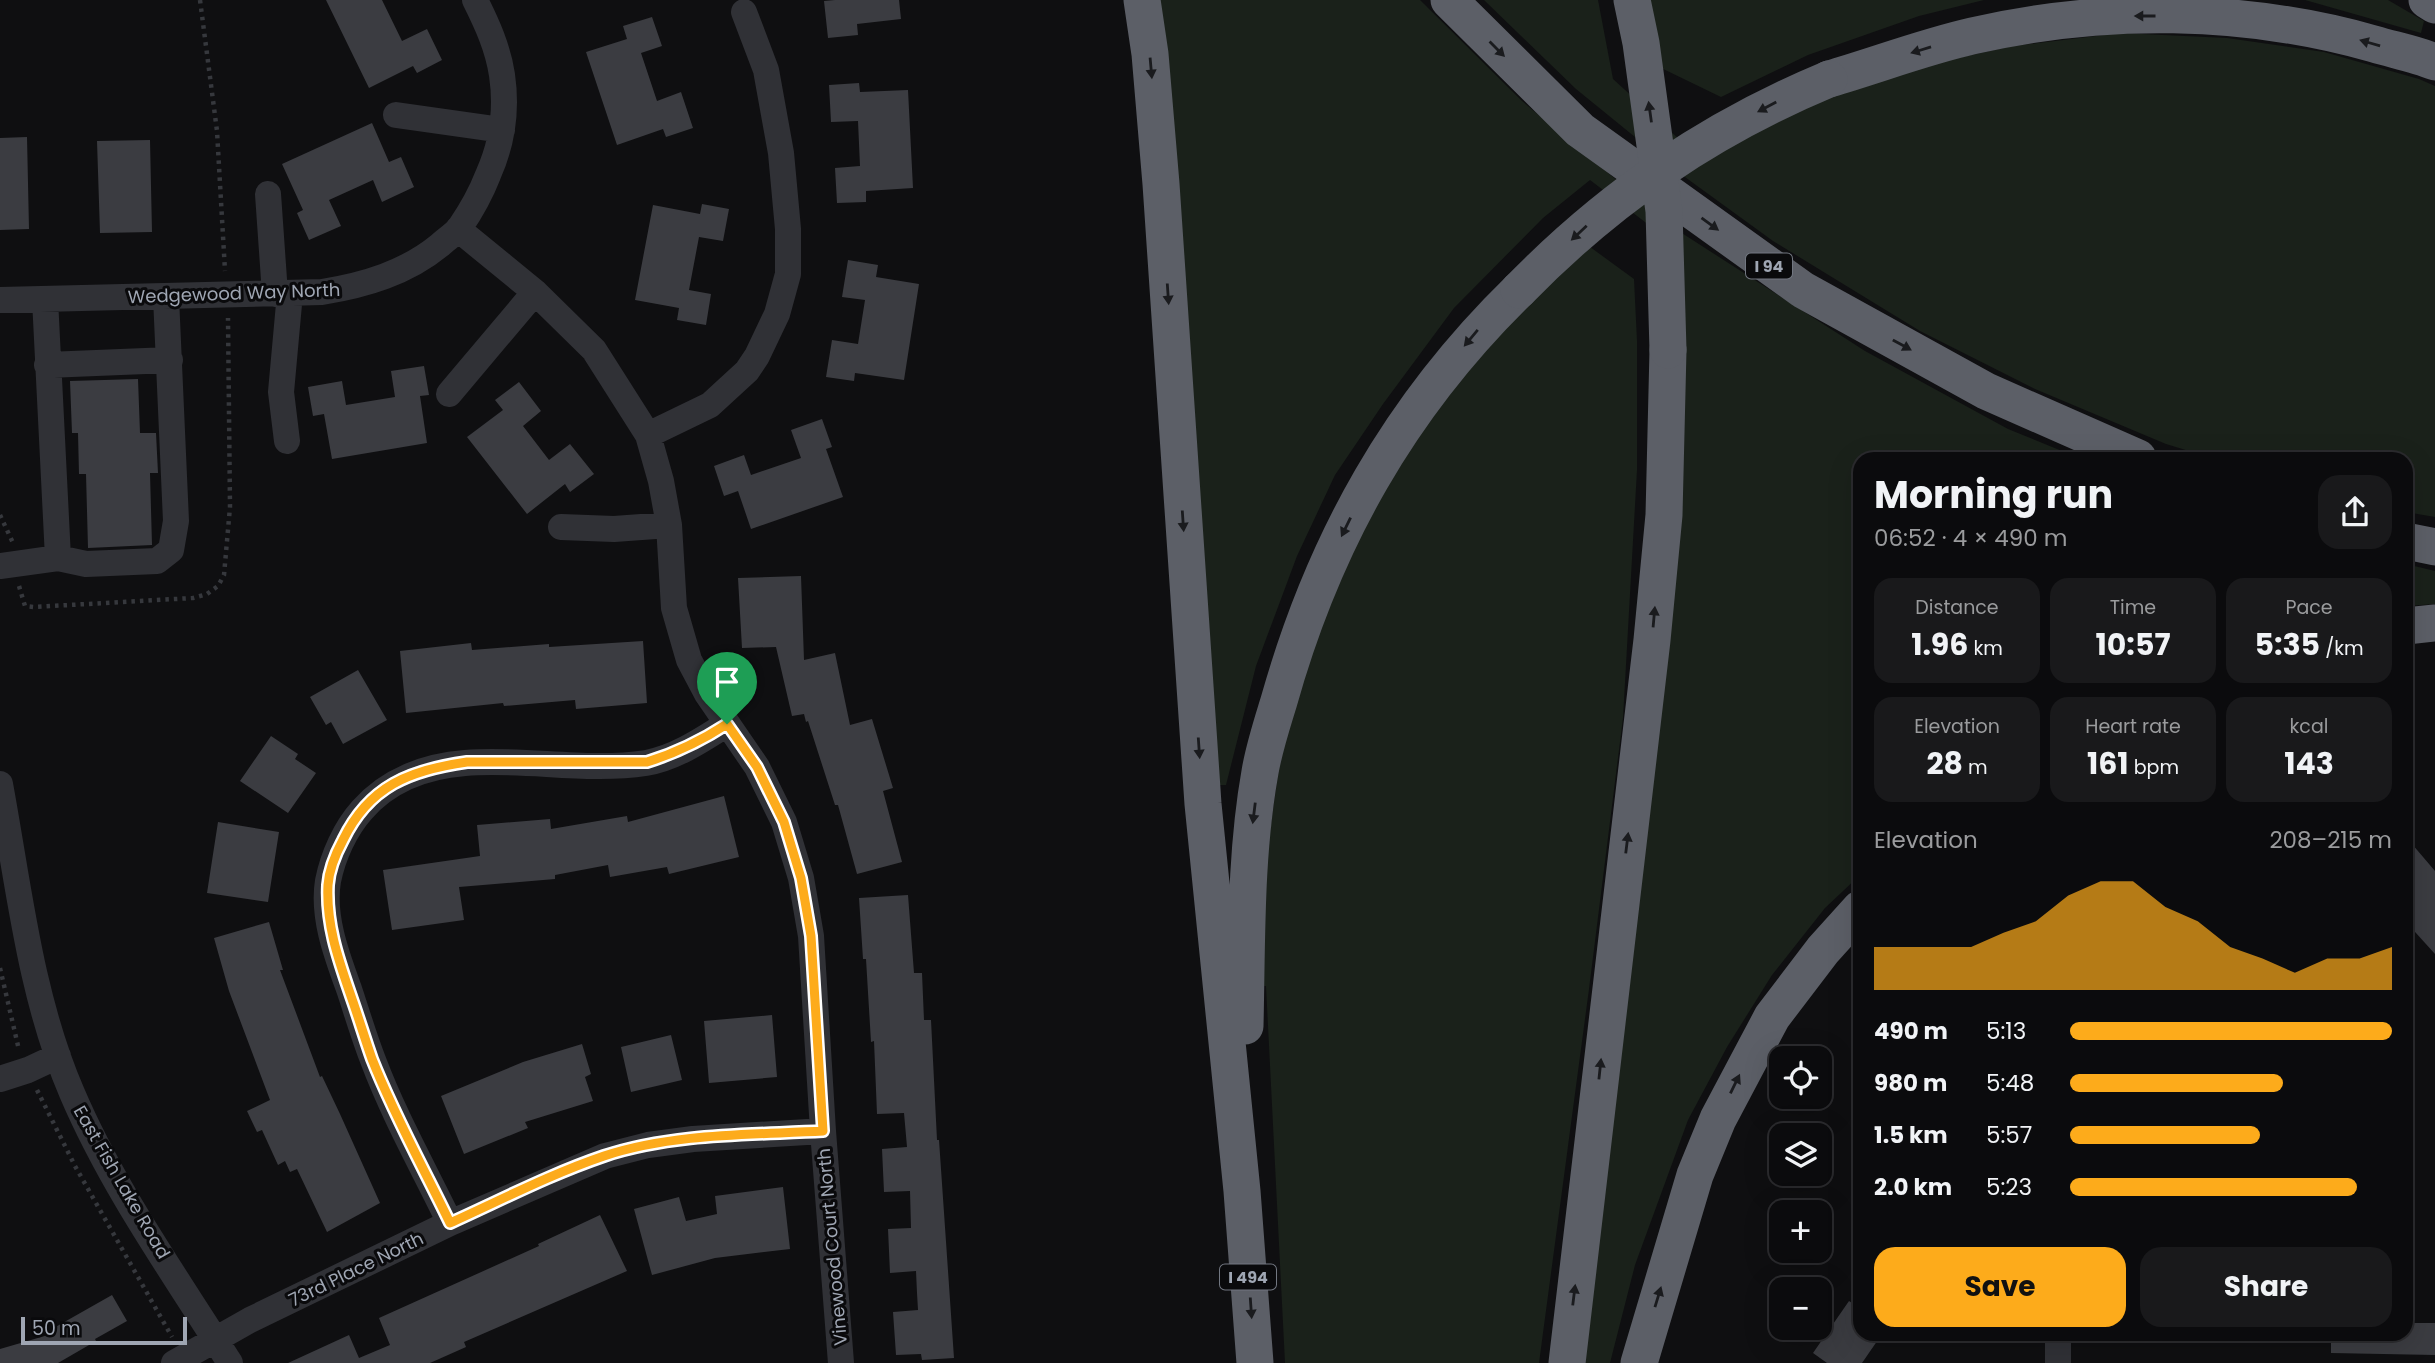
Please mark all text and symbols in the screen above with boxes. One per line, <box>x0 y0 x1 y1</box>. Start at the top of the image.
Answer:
one-way arrow <box>2133 10 2155 22</box>
one-way arrow <box>2359 37 2380 47</box>
one-way arrow <box>1488 40 1504 57</box>
one-way arrow <box>1910 46 1931 56</box>
one-way arrow <box>1146 57 1157 79</box>
one-way arrow <box>1645 100 1656 122</box>
one-way arrow <box>1757 101 1777 113</box>
one-way arrow <box>1701 216 1719 230</box>
one-way arrow <box>1570 225 1588 241</box>
road number: I 94 <box>1746 254 1792 278</box>
street label: Wedgewood Way North <box>127 277 341 309</box>
one-way arrow <box>1163 284 1174 306</box>
one-way arrow <box>1464 329 1479 347</box>
one-way arrow <box>1892 339 1912 351</box>
text: Morning run <box>1874 468 2113 521</box>
button: share <box>2318 475 2392 549</box>
one-way arrow <box>1178 511 1189 533</box>
one-way arrow <box>1340 517 1351 537</box>
text: 06:52 · 4 × 490 m <box>1874 522 2068 554</box>
text: Distance <box>1915 594 1999 621</box>
text: Time <box>2110 594 2156 621</box>
text: Pace <box>2285 594 2333 621</box>
one-way arrow <box>1649 606 1660 628</box>
text: 1.96 <box>1911 623 1968 666</box>
text: 10:57 <box>2096 623 2170 666</box>
text: 5:35 <box>2254 623 2320 666</box>
text: km <box>1968 635 2003 662</box>
text: /km <box>2320 635 2364 662</box>
pin <box>697 652 757 724</box>
icon: arrive <box>708 663 746 701</box>
text: Elevation <box>1914 713 2000 740</box>
text: Heart rate <box>2085 713 2181 740</box>
text: kcal <box>2290 713 2328 740</box>
one-way arrow <box>1194 738 1205 760</box>
text: 28 <box>1926 742 1963 785</box>
text: 161 <box>2087 742 2129 785</box>
text: 143 <box>2284 742 2334 785</box>
text: m <box>1963 754 1988 781</box>
text: bpm <box>2129 754 2179 781</box>
one-way arrow <box>1249 802 1260 824</box>
text: Elevation <box>1874 824 1978 856</box>
text: 208–215 m <box>2269 824 2392 856</box>
one-way arrow <box>1621 832 1632 854</box>
text: 490 m <box>1874 1015 1948 1047</box>
text: 5:13 <box>1986 1015 2026 1047</box>
map controls <box>1769 1046 1832 1340</box>
button: locate <box>1769 1046 1832 1109</box>
one-way arrow <box>1595 1058 1606 1080</box>
text: 980 m <box>1874 1067 1947 1099</box>
text: 5:48 <box>1986 1067 2034 1099</box>
one-way arrow <box>1729 1074 1740 1094</box>
street label: East Fish Lake Road <box>68 1101 176 1263</box>
text: 1.5 km <box>1874 1119 1948 1151</box>
text: 5:57 <box>1986 1119 2032 1151</box>
button: layers <box>1769 1123 1832 1186</box>
street label: Vinewood Court North <box>811 1147 853 1347</box>
text: 2.0 km <box>1874 1171 1952 1203</box>
text: 5:23 <box>1986 1171 2032 1203</box>
button: + <box>1769 1200 1832 1263</box>
street label: 73rd Place North <box>284 1226 428 1312</box>
button: Save <box>1874 1247 2126 1327</box>
button: Share <box>2140 1247 2392 1327</box>
road number: I 494 <box>1220 1264 1276 1289</box>
button: − <box>1769 1277 1832 1340</box>
one-way arrow <box>1569 1284 1580 1306</box>
one-way arrow <box>1653 1287 1663 1308</box>
one-way arrow <box>1246 1297 1257 1319</box>
scale bar <box>21 1314 187 1346</box>
text: 50 m <box>32 1315 81 1342</box>

